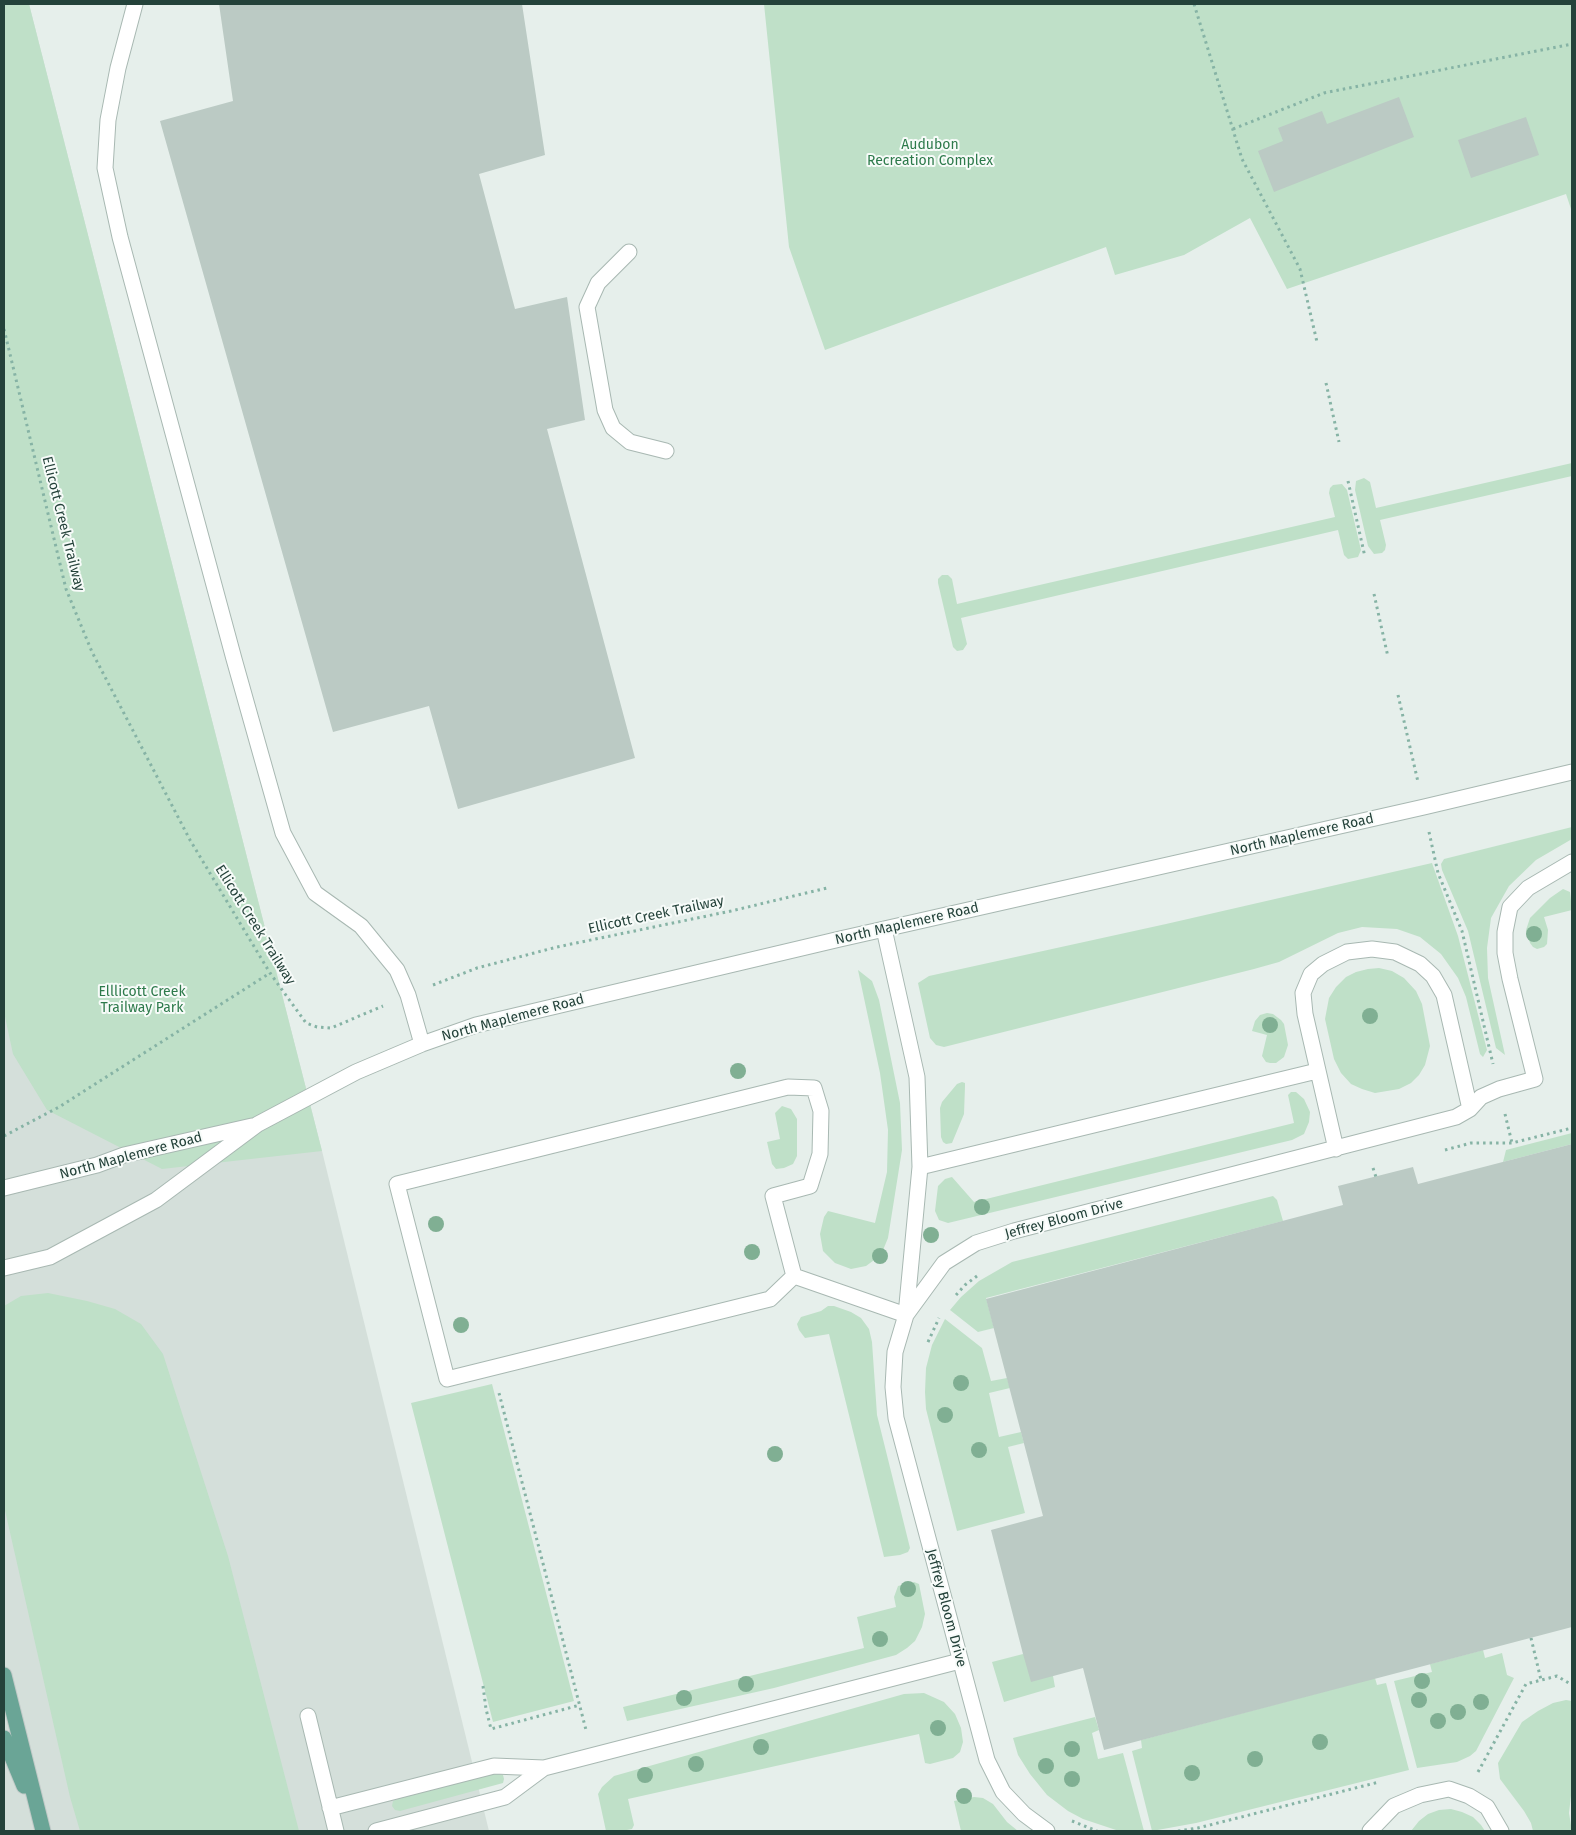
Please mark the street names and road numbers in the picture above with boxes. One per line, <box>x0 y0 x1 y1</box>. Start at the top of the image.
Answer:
street label: Ellicott Creek Trailway <box>38 455 88 593</box>
street label: North Maplemere Road <box>1229 810 1375 860</box>
street label: Ellicott Creek Trailway <box>211 862 299 988</box>
street label: Ellicott Creek Trailway <box>587 892 725 938</box>
street label: North Maplemere Road <box>834 899 980 949</box>
street label: North Maplemere Road <box>440 991 586 1045</box>
street label: North Maplemere Road <box>58 1129 204 1183</box>
street label: Jeffrey Bloom Drive <box>1003 1195 1125 1243</box>
street label: Jeffrey Bloom Drive <box>922 1547 970 1669</box>

